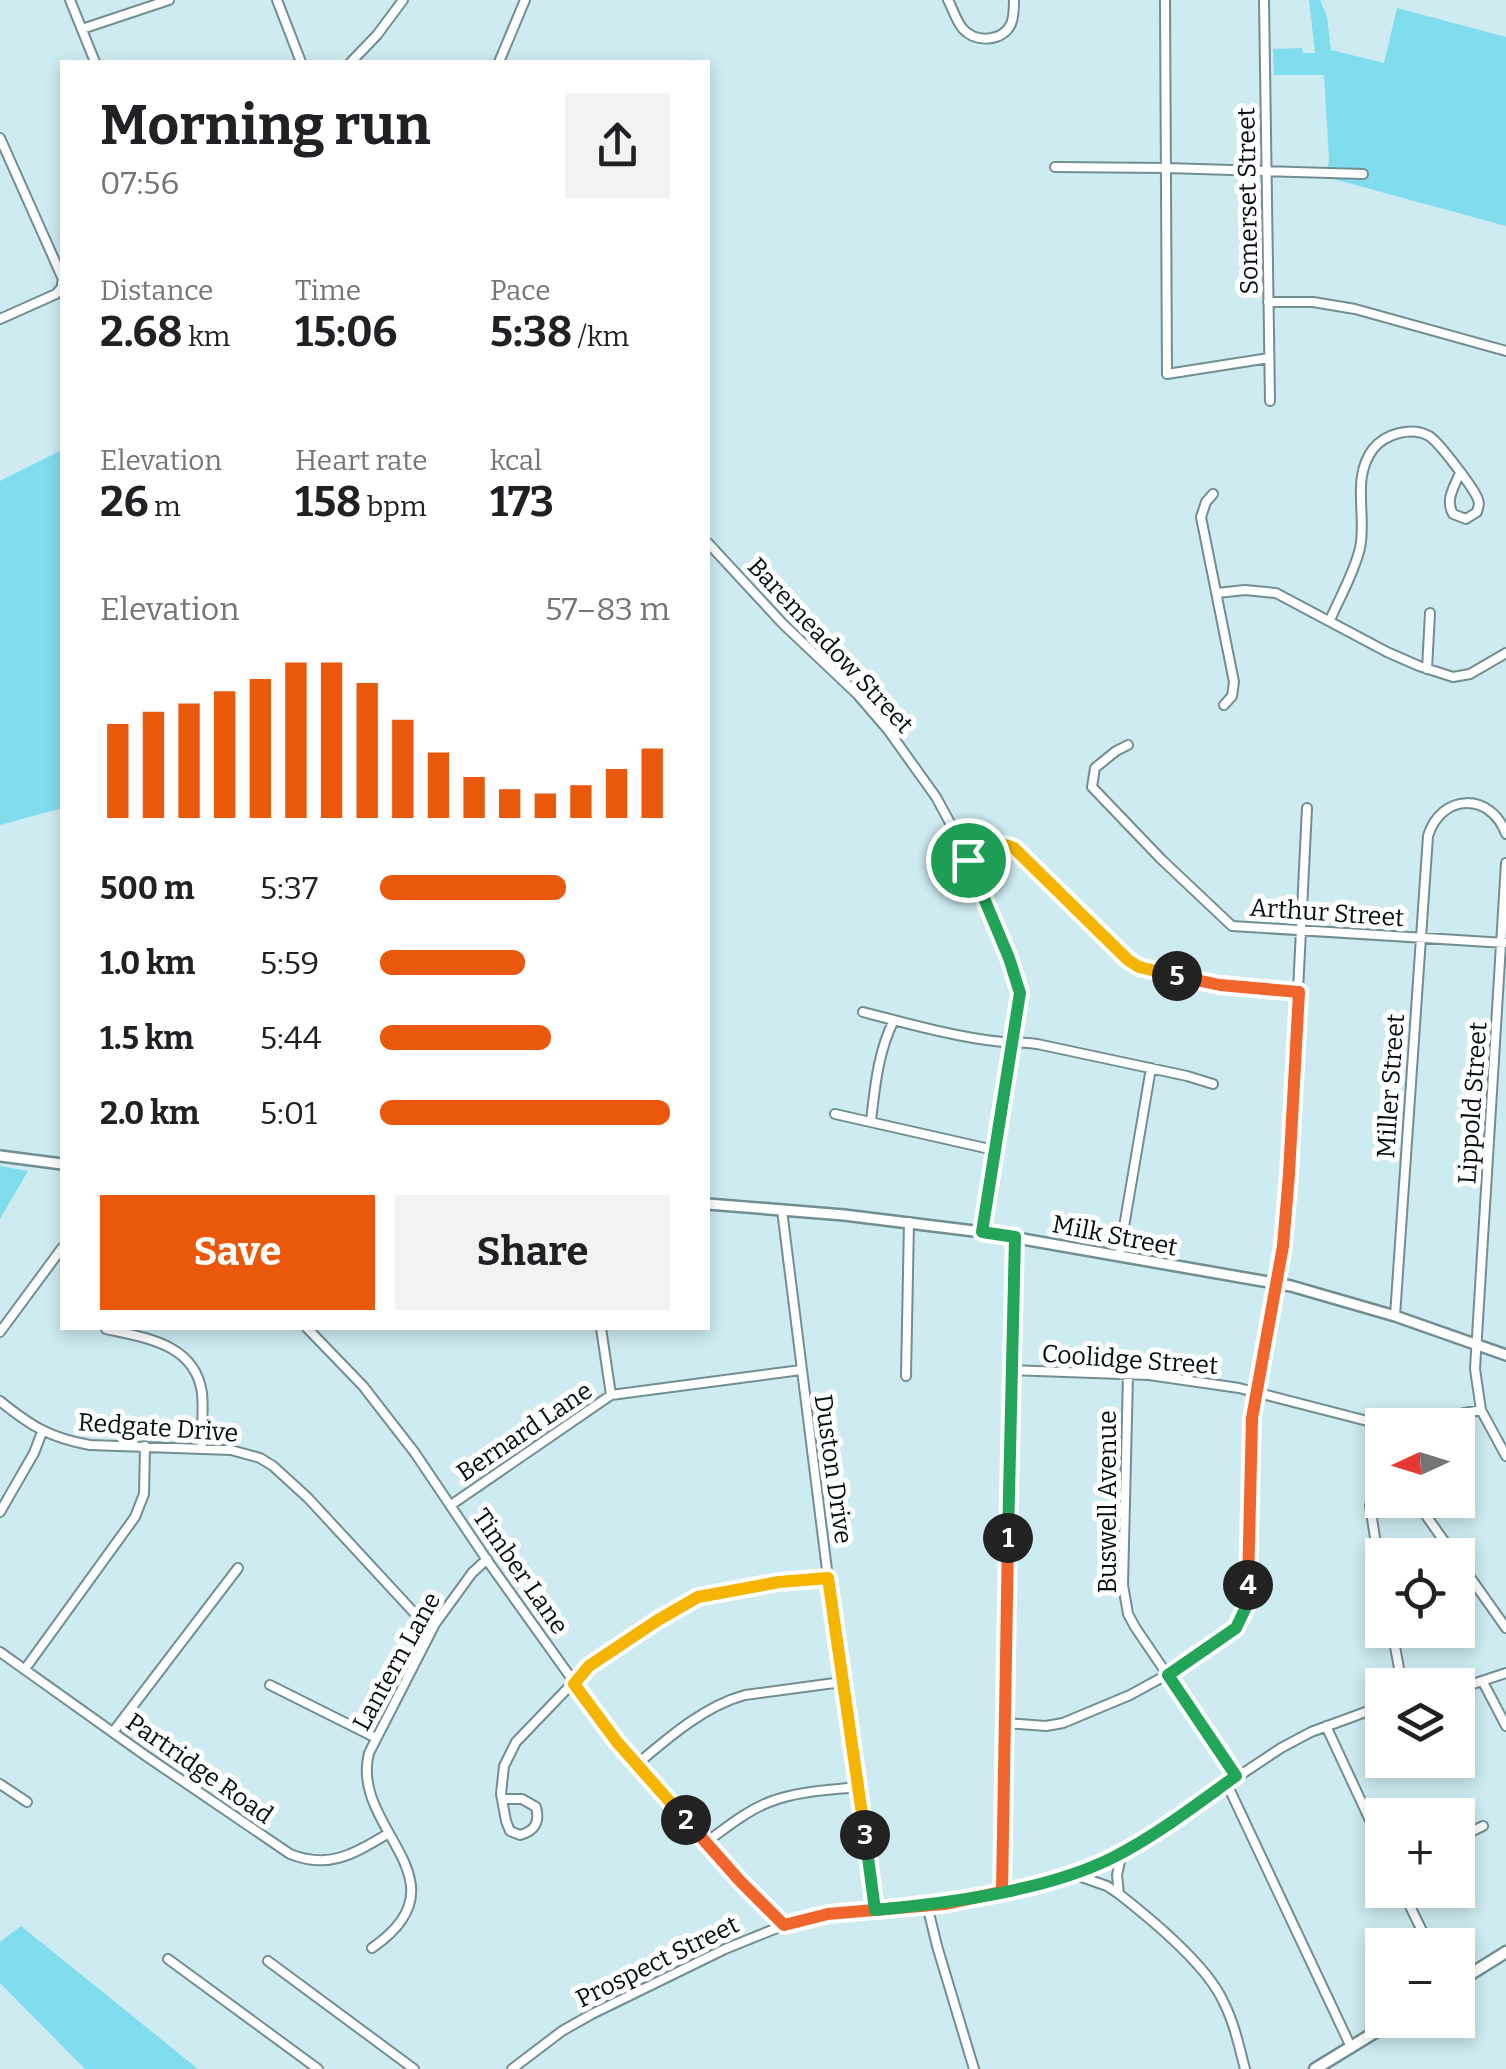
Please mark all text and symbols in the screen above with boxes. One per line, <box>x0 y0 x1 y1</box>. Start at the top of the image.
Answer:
text: Morning run <box>100 93 431 159</box>
button: share <box>565 93 670 198</box>
street label: Somerset Street <box>1231 107 1265 295</box>
text: 07:56 <box>100 164 179 202</box>
text: Distance <box>100 274 213 307</box>
text: Time <box>295 274 361 307</box>
text: Pace <box>490 274 550 307</box>
text: 2.68 <box>100 307 183 357</box>
text: 15:06 <box>295 307 397 357</box>
text: 5:38 <box>490 307 572 357</box>
text: km <box>183 320 230 353</box>
text: /km <box>572 320 629 353</box>
text: Elevation <box>100 444 222 477</box>
text: Heart rate <box>295 444 427 477</box>
text: kcal <box>490 444 542 477</box>
text: 26 <box>100 477 148 527</box>
text: 158 <box>295 477 361 527</box>
text: 173 <box>490 477 554 527</box>
text: m <box>148 490 181 523</box>
text: bpm <box>361 490 427 523</box>
street label: Baremeadow Street <box>741 552 919 740</box>
text: Elevation <box>100 590 240 628</box>
text: 57–83 m <box>545 590 670 628</box>
pin <box>926 818 1011 903</box>
icon: arrive <box>941 833 996 888</box>
text: 500 m <box>100 869 194 907</box>
text: 5:37 <box>260 869 318 907</box>
street label: Arthur Street <box>1249 893 1405 933</box>
text: 1.0 km <box>100 944 195 982</box>
text: 5:59 <box>260 944 319 982</box>
pin: 5 <box>1152 951 1202 1001</box>
text: 5 <box>1169 959 1185 992</box>
street label: Miller Street <box>1371 1013 1411 1159</box>
text: 1.5 km <box>100 1019 194 1057</box>
text: 5:44 <box>260 1019 321 1057</box>
street label: Lippold Street <box>1452 1021 1494 1185</box>
text: 2.0 km <box>100 1094 199 1132</box>
text: 5:01 <box>260 1094 317 1132</box>
button: Save <box>100 1195 375 1310</box>
button: Share <box>395 1195 670 1310</box>
street label: Milk Street <box>1050 1209 1180 1263</box>
street label: Coolidge Street <box>1041 1339 1219 1381</box>
street label: Bernard Lane <box>451 1376 598 1488</box>
street label: Duston Drive <box>808 1392 858 1546</box>
street label: Redgate Drive <box>77 1407 239 1449</box>
north arrow <box>1365 1408 1475 1518</box>
map controls <box>1365 1408 1475 2038</box>
street label: Buswell Avenue <box>1093 1410 1123 1594</box>
street label: Timber Lane <box>466 1503 574 1640</box>
pin: 1 <box>983 1513 1033 1563</box>
text: 1 <box>1002 1521 1014 1554</box>
button: locate <box>1365 1538 1475 1648</box>
pin: 4 <box>1223 1560 1273 1610</box>
text: 4 <box>1239 1568 1257 1601</box>
street label: Lantern Lane <box>347 1587 447 1736</box>
button: layers <box>1365 1668 1475 1778</box>
street label: Partridge Road <box>120 1707 279 1831</box>
pin: 2 <box>661 1795 711 1845</box>
button: + <box>1365 1798 1475 1908</box>
text: 2 <box>678 1803 694 1836</box>
pin: 3 <box>840 1810 890 1860</box>
text: 3 <box>857 1818 873 1851</box>
street label: Prospect Street <box>571 1910 744 2014</box>
button: − <box>1365 1928 1475 2038</box>

